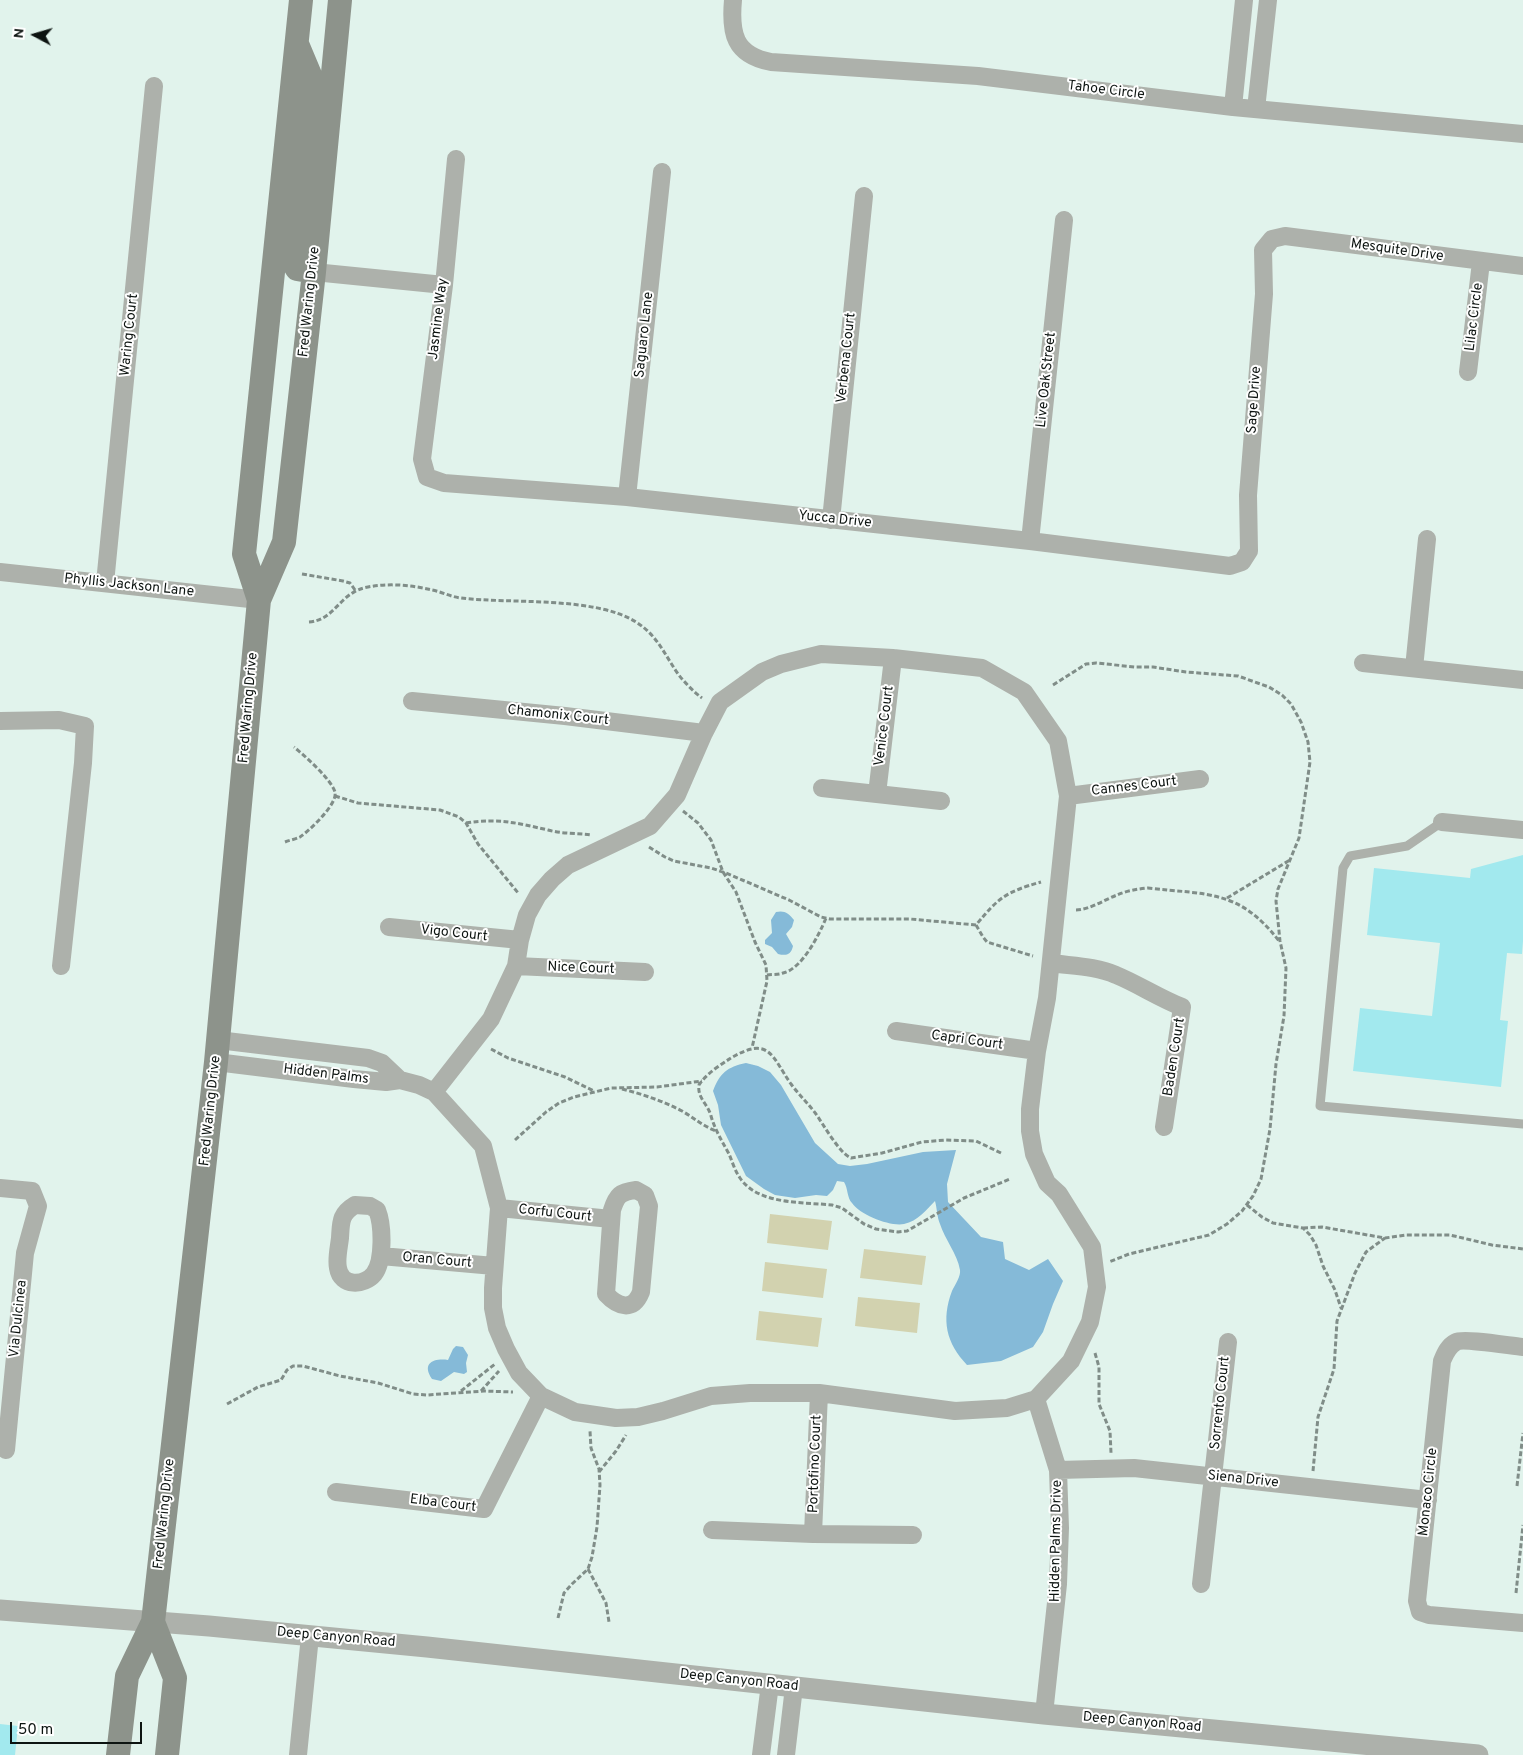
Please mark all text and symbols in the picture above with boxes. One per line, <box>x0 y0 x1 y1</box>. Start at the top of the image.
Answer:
north arrow <box>10 10 60 60</box>
text: N <box>11 27 29 39</box>
street label: Tahoe Circle <box>1067 78 1145 104</box>
street label: Mesquite Drive <box>1350 236 1444 266</box>
street label: Fred Waring Drive <box>296 246 324 358</box>
street label: Jasmine Way <box>426 277 452 361</box>
street label: Lilac Circle <box>1462 282 1488 352</box>
street label: Saguaro Lane <box>632 291 658 379</box>
street label: Waring Court <box>117 293 143 377</box>
street label: Verbena Court <box>834 312 860 404</box>
street label: Live Oak Street <box>1034 331 1060 429</box>
street label: Sage Drive <box>1244 366 1266 434</box>
street label: Yucca Drive <box>797 508 873 532</box>
street label: Phyllis Jackson Lane <box>63 571 195 601</box>
street label: Fred Waring Drive <box>236 652 262 764</box>
street label: Venice Court <box>872 685 898 767</box>
street label: Chamonix Court <box>506 702 610 730</box>
street label: Cannes Court <box>1090 773 1178 801</box>
street label: Vigo Court <box>420 922 488 946</box>
street label: Nice Court <box>547 959 615 979</box>
street label: Baden Court <box>1160 1016 1190 1098</box>
street label: Capri Court <box>930 1028 1004 1054</box>
street label: Fred Waring Drive <box>197 1055 225 1167</box>
street label: Hidden Palms <box>282 1061 370 1089</box>
street label: Corfu Court <box>517 1202 593 1226</box>
street label: Oran Court <box>401 1250 473 1272</box>
street label: Via Dulcinea <box>7 1279 31 1359</box>
street label: Sorrento Court <box>1208 1355 1234 1451</box>
street label: Portofino Court <box>806 1415 826 1513</box>
street label: Monaco Circle <box>1416 1447 1442 1537</box>
street label: Fred Waring Drive <box>151 1458 179 1570</box>
street label: Siena Drive <box>1207 1468 1279 1492</box>
street label: Hidden Palms Drive <box>1048 1480 1066 1602</box>
street label: Elba Court <box>409 1492 477 1516</box>
street label: Deep Canyon Road <box>276 1624 396 1652</box>
street label: Deep Canyon Road <box>679 1666 799 1696</box>
street label: Deep Canyon Road <box>1082 1709 1202 1737</box>
scale bar <box>12 1712 145 1744</box>
text: 50 m <box>18 1721 53 1740</box>

